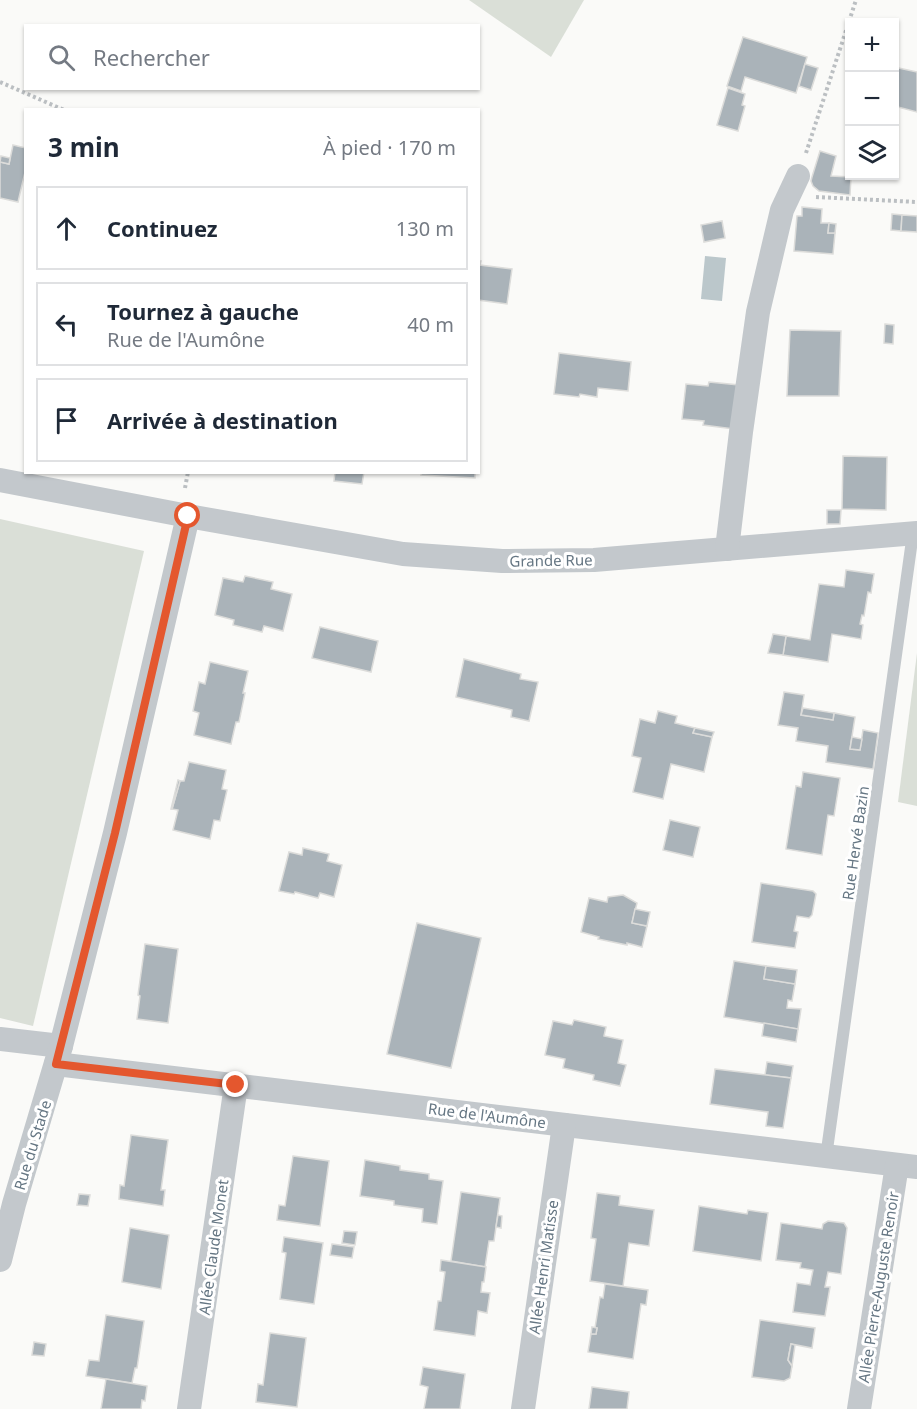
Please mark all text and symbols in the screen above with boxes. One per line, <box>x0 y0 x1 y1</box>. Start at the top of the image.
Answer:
map controls <box>845 18 899 180</box>
button: + <box>845 18 899 72</box>
search box <box>24 24 480 90</box>
icon: search <box>45 41 78 74</box>
text: Rechercher <box>93 42 210 72</box>
button: − <box>845 72 899 126</box>
button: layers <box>845 126 899 180</box>
text: 3 min <box>48 129 120 165</box>
text: À pied · 170 m <box>323 134 456 161</box>
icon: ahead <box>50 212 83 245</box>
text: Continuez <box>107 213 218 243</box>
text: 130 m <box>396 215 454 242</box>
text: Tournez à gauche <box>107 296 299 326</box>
icon: left <box>50 308 83 341</box>
text: 40 m <box>407 311 454 338</box>
text: Rue de l'Aumône <box>107 326 265 353</box>
icon: arrive <box>50 404 83 437</box>
text: Arrivée à destination <box>107 405 338 435</box>
route start <box>174 502 200 528</box>
street label: Grande Rue <box>509 549 593 571</box>
street label: Rue Hervé Bazin <box>837 785 873 901</box>
route end <box>222 1071 248 1097</box>
street label: Rue du Stade <box>9 1098 55 1192</box>
street label: Rue de l'Aumône <box>427 1098 547 1132</box>
street label: Allée Claude Monet <box>194 1177 232 1316</box>
street label: Allée Pierre-Auguste Renoir <box>853 1190 903 1384</box>
street label: Allée Henri Matisse <box>524 1199 562 1335</box>

